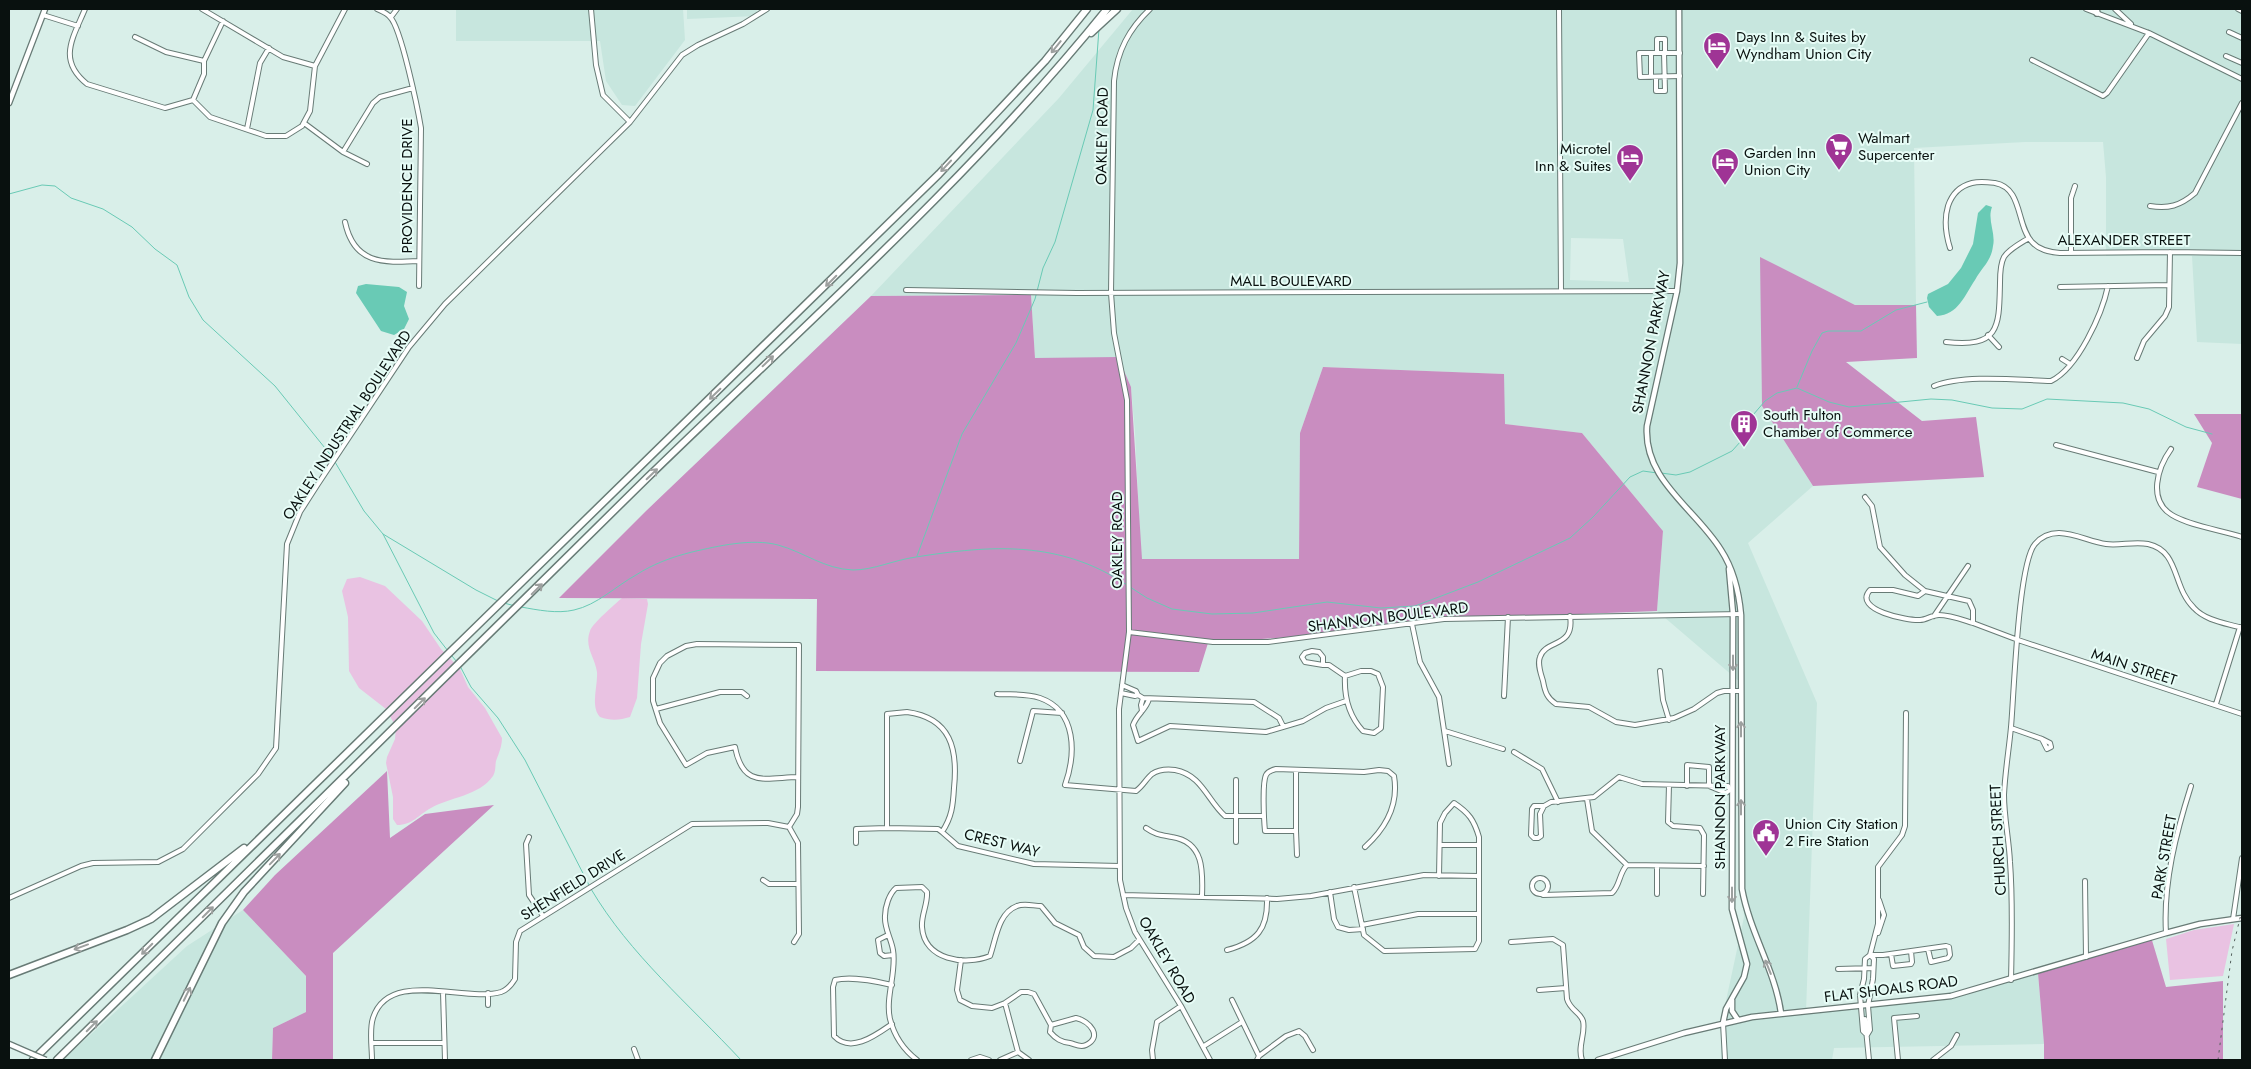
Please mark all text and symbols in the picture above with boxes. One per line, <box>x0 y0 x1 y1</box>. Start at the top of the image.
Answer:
place label: Days Inn & Suites by Wyndham Union City <box>1736 26 1872 65</box>
hotel icon: Days Inn & Suites by Wyndham Union City <box>1702 31 1732 70</box>
one-way arrow <box>1051 40 1062 53</box>
street label: OAKLEY ROAD <box>1090 87 1114 185</box>
street label: PROVIDENCE DRIVE <box>396 118 418 254</box>
place label: Walmart Supercenter <box>1858 127 1935 166</box>
supermarket icon: Walmart Supercenter <box>1824 132 1854 171</box>
place label: Microtel Inn & Suites <box>1535 138 1611 177</box>
place label: Garden Inn Union City <box>1744 142 1816 181</box>
hotel icon: Microtel Inn & Suites <box>1615 143 1645 182</box>
hotel icon: Garden Inn Union City <box>1710 147 1740 186</box>
one-way arrow <box>940 160 952 173</box>
street label: ALEXANDER STREET <box>2057 229 2191 251</box>
street label: SHANNON PARKWAY <box>1626 268 1676 415</box>
street label: MALL BOULEVARD <box>1230 270 1352 292</box>
one-way arrow <box>825 275 837 287</box>
street label: OAKLEY INDUSTRIAL BOULEVARD <box>277 326 417 524</box>
one-way arrow <box>762 355 775 367</box>
one-way arrow <box>709 388 721 401</box>
place label: South Fulton Chamber of Commerce <box>1763 404 1913 443</box>
building icon: South Fulton Chamber of Commerce <box>1729 409 1759 448</box>
one-way arrow <box>645 468 658 480</box>
street label: OAKLEY ROAD <box>1106 491 1128 589</box>
one-way arrow <box>530 583 543 595</box>
street label: SHANNON BOULEVARD <box>1306 596 1470 638</box>
street label: MAIN STREET <box>2088 643 2180 691</box>
one-way arrow <box>1728 654 1738 671</box>
one-way arrow <box>414 697 426 709</box>
one-way arrow <box>1736 721 1746 738</box>
street label: SHANNON PARKWAY <box>1709 724 1731 870</box>
street label: CHURCH STREET <box>1984 784 2012 896</box>
one-way arrow <box>1736 800 1746 816</box>
place label: Union City Station 2 Fire Station <box>1785 813 1898 852</box>
street label: PARK STREET <box>2146 813 2182 901</box>
public building icon: Union City Station 2 Fire Station <box>1751 818 1781 857</box>
street label: CREST WAY <box>962 823 1043 863</box>
street label: SHENFIELD DRIVE <box>516 844 630 926</box>
one-way arrow <box>269 853 281 865</box>
one-way arrow <box>1727 887 1737 903</box>
one-way arrow <box>202 906 214 918</box>
street label: OAKLEY ROAD <box>1133 912 1201 1008</box>
one-way arrow <box>73 943 89 952</box>
one-way arrow <box>140 943 153 955</box>
one-way arrow <box>1762 960 1772 975</box>
street label: FLAT SHOALS ROAD <box>1823 970 1959 1008</box>
one-way arrow <box>183 987 192 1002</box>
one-way arrow <box>86 1020 98 1032</box>

